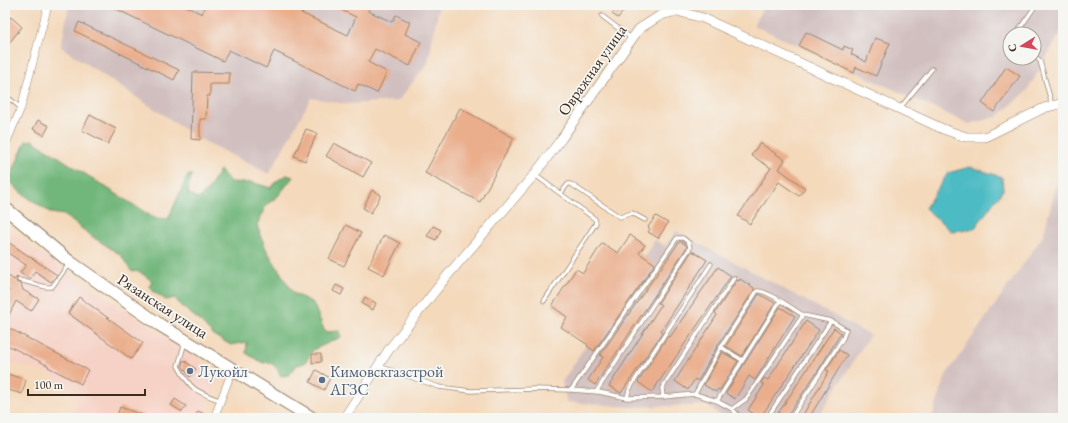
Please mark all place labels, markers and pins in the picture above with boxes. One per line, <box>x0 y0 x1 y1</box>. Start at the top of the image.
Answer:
place label: Лукойл <box>198 361 248 382</box>
place label: Кимовскгазстрой АГЗС <box>329 361 444 400</box>
marker: Лукойл <box>185 366 195 376</box>
marker: Кимовскгазстрой АГЗС <box>317 375 327 385</box>

